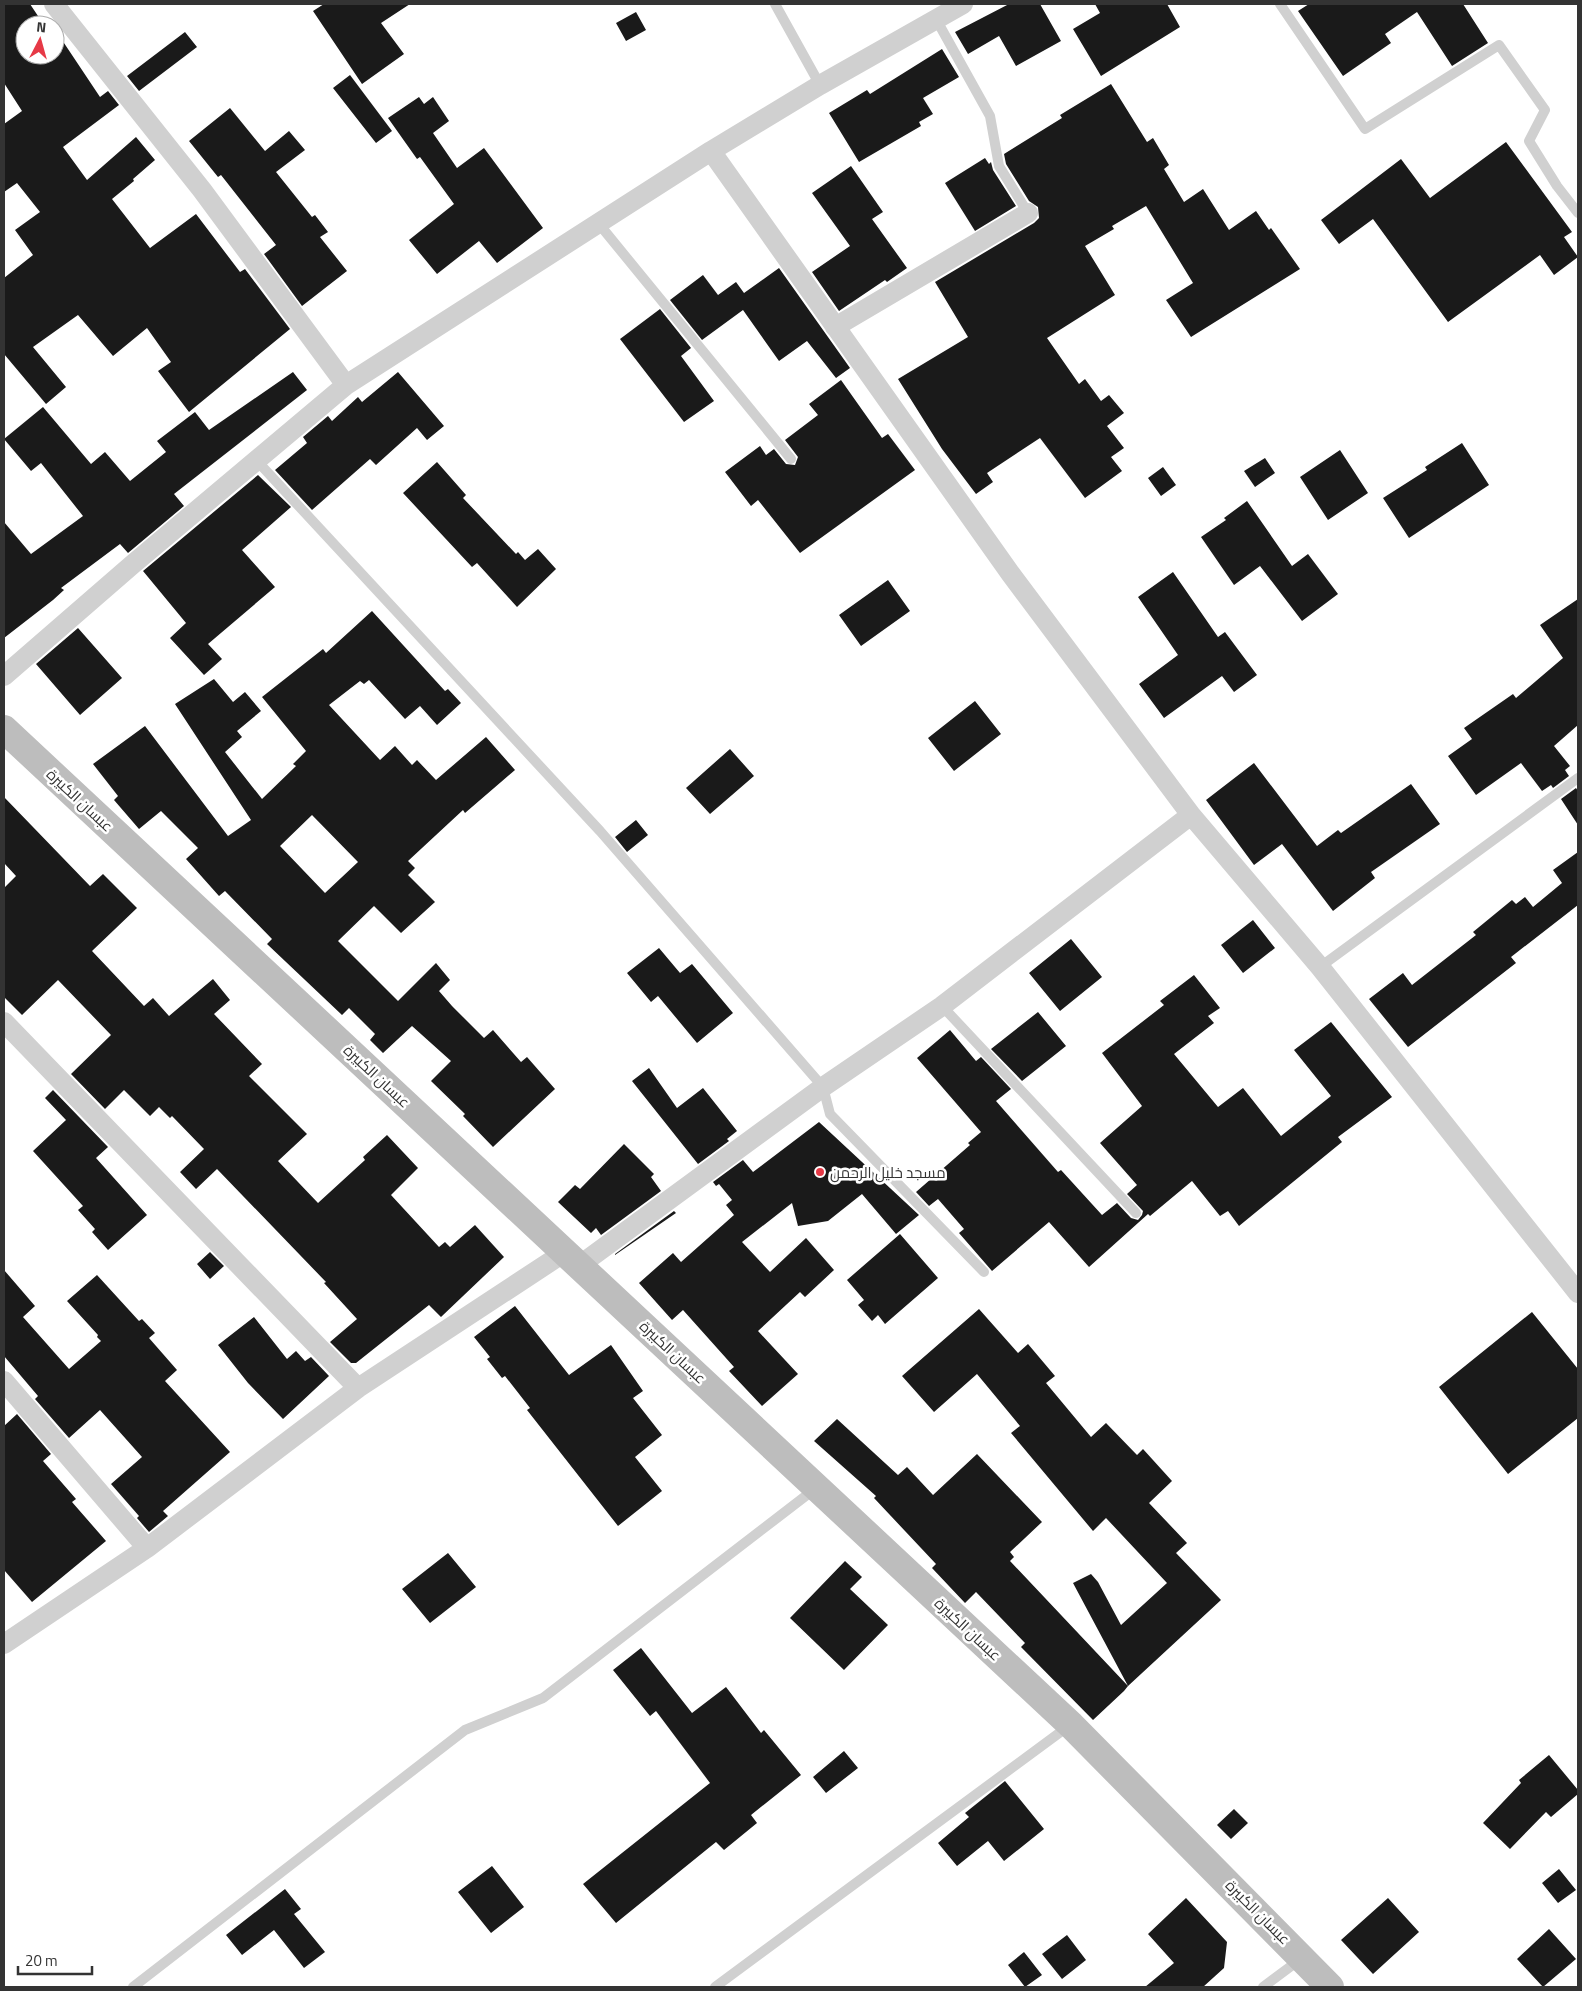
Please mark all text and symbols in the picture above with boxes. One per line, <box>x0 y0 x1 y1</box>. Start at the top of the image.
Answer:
north arrow <box>15 15 65 65</box>
text: N <box>35 16 47 38</box>
street label: عبسان الكبيرة <box>41 763 119 837</box>
street label: عبسان الكبيرة <box>338 1039 416 1113</box>
place label: مسجد خليل الرحمن <box>830 1161 946 1184</box>
marker: مسجد خليل الرحمن <box>814 1166 826 1178</box>
street label: عبسان الكبيرة <box>634 1315 712 1389</box>
street label: عبسان الكبيرة <box>929 1592 1007 1666</box>
street label: عبسان الكبيرة <box>1220 1874 1296 1950</box>
scale bar <box>18 1944 91 1976</box>
text: 20 m <box>25 1949 58 1972</box>

